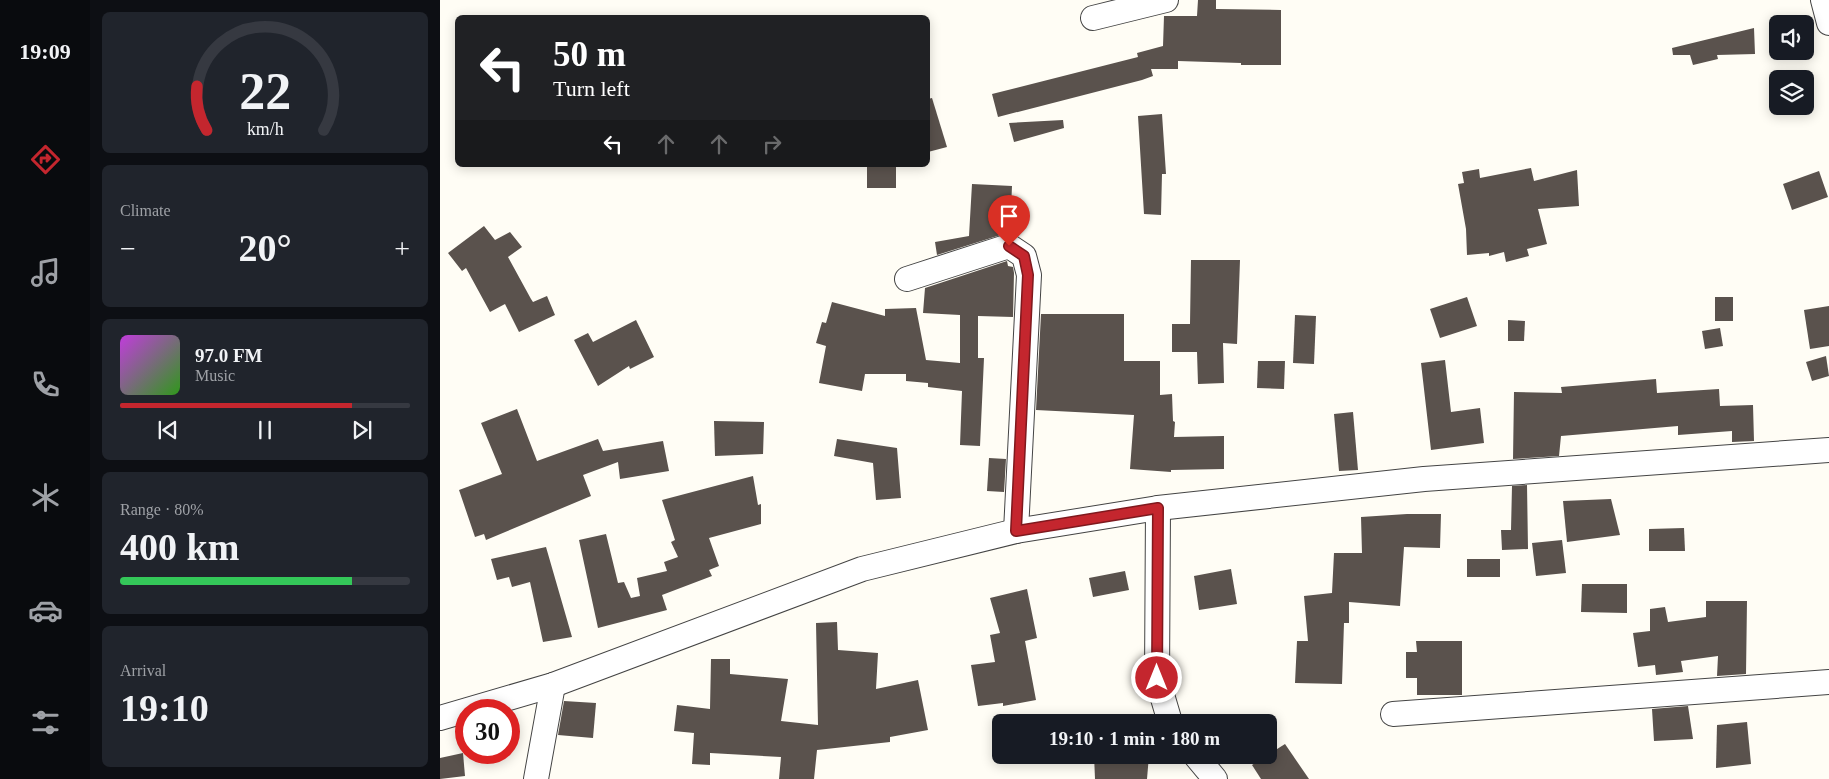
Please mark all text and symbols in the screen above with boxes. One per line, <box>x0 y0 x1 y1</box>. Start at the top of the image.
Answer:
map controls <box>1769 15 1814 115</box>
button: sound <box>1769 15 1814 60</box>
icon: left <box>470 35 535 100</box>
text: 50 m <box>553 35 626 74</box>
text: 19:09 <box>19 39 71 64</box>
text: 22 <box>239 63 291 120</box>
button: layers <box>1769 70 1814 115</box>
text: Turn left <box>553 76 630 101</box>
text: km/h <box>247 119 283 139</box>
icon: left <box>599 130 627 158</box>
icon: ahead <box>652 130 680 158</box>
icon: ahead <box>705 130 733 158</box>
icon: right <box>758 130 786 158</box>
icon: directions <box>28 142 63 177</box>
pin <box>988 195 1030 246</box>
text: Climate <box>120 202 171 219</box>
icon: arrive <box>995 202 1023 230</box>
text: 20° <box>238 227 292 269</box>
text: − <box>120 233 136 264</box>
text: + <box>394 233 410 264</box>
icon: music <box>28 255 63 290</box>
text: 97.0 FM <box>195 345 263 366</box>
icon: phone <box>28 367 63 402</box>
text: Music <box>195 367 235 384</box>
icon: previous <box>154 416 182 444</box>
icon: pause <box>251 416 279 444</box>
icon: next <box>348 416 376 444</box>
icon: climate <box>28 480 63 515</box>
text: Range · 80% <box>120 501 204 518</box>
text: 400 km <box>120 526 239 568</box>
icon: car <box>28 593 63 628</box>
position arrow <box>1130 651 1182 703</box>
text: Arrival <box>120 662 166 679</box>
text: 19:10 <box>120 687 209 729</box>
speed limit sign: 30 <box>455 699 520 764</box>
icon: filters <box>28 705 63 740</box>
text: 19:10 · 1 min · 180 m <box>1049 728 1220 749</box>

